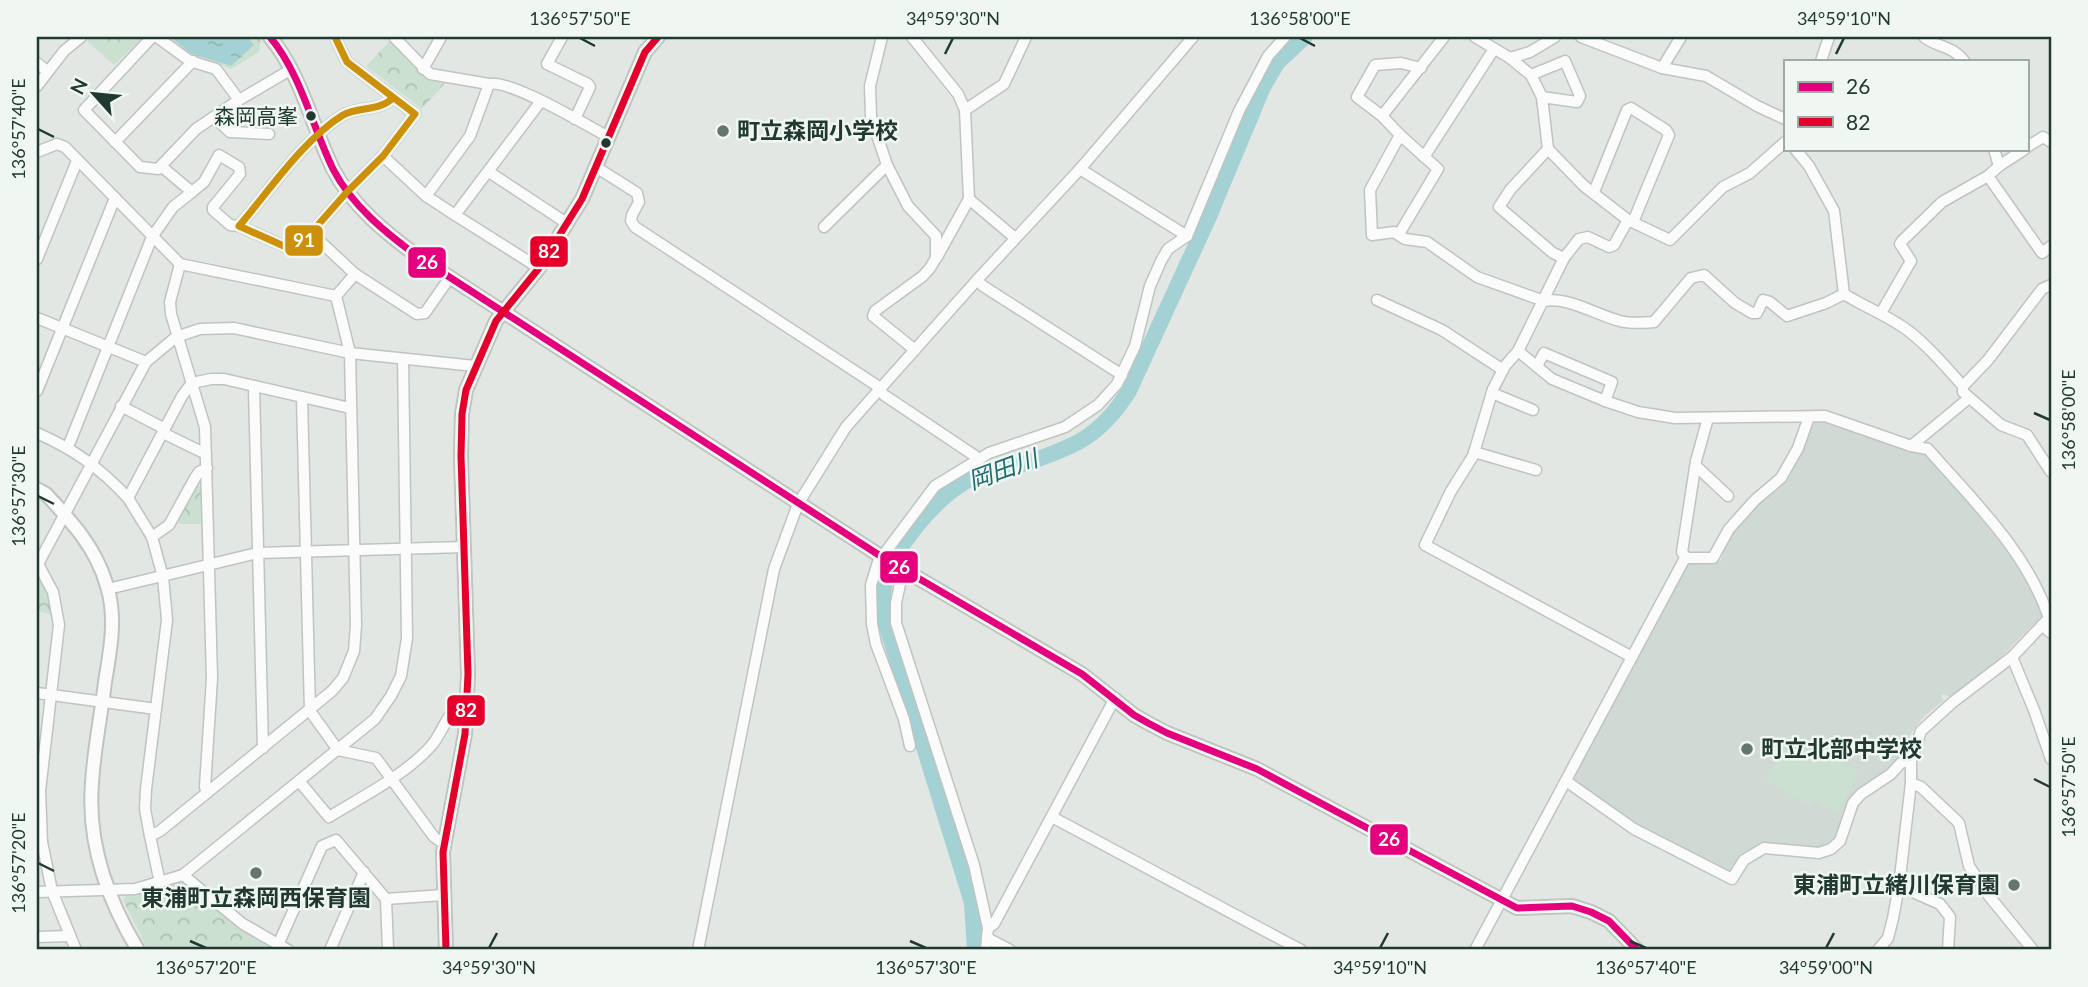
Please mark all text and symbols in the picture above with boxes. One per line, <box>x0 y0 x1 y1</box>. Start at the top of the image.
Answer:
text: 136°57'50"E <box>529 7 631 29</box>
text: 34°59'30"N <box>906 7 1000 29</box>
text: 136°58'00"E <box>1249 7 1351 29</box>
text: 34°59'10"N <box>1797 7 1891 29</box>
north arrow <box>60 60 130 130</box>
legend <box>1784 60 2028 150</box>
text: 26 <box>1846 73 1870 98</box>
text: N <box>65 74 92 98</box>
text: 136°57'40"E <box>7 78 29 180</box>
place label: 森岡高峯 <box>214 103 298 128</box>
marker: 森岡高峯 <box>304 109 318 123</box>
text: 82 <box>1846 109 1870 134</box>
place label: 町立森岡小学校 <box>737 116 898 144</box>
marker: 町立森岡小学校 <box>715 123 731 139</box>
unlabelled marker <box>599 136 613 150</box>
line badge: 91 <box>284 224 324 257</box>
text: 91 <box>293 228 315 251</box>
line badge: 82 <box>529 235 569 268</box>
text: 82 <box>538 239 560 262</box>
line badge: 26 <box>407 246 447 279</box>
text: 26 <box>416 250 438 273</box>
text: 136°58'00"E <box>2057 369 2079 471</box>
water label: 岡田川 <box>964 442 1044 495</box>
text: 136°57'30"E <box>7 445 29 547</box>
line badge: 26 <box>879 550 919 584</box>
text: 26 <box>888 555 910 578</box>
line badge: 82 <box>446 694 486 727</box>
text: 82 <box>455 698 477 721</box>
place label: 町立北部中学校 <box>1761 734 1922 762</box>
text: 136°57'50"E <box>2057 736 2079 838</box>
marker: 町立北部中学校 <box>1739 741 1755 757</box>
text: 136°57'20"E <box>7 812 29 914</box>
line badge: 26 <box>1369 823 1409 856</box>
text: 26 <box>1378 827 1400 850</box>
marker: 東浦町立森岡西保育園 <box>248 865 264 881</box>
place label: 東浦町立緒川保育園 <box>1793 870 2000 898</box>
marker: 東浦町立緒川保育園 <box>2006 877 2022 893</box>
place label: 東浦町立森岡西保育園 <box>141 883 371 911</box>
text: 136°57'20"E <box>155 956 257 978</box>
text: 34°59'30"N <box>442 956 536 978</box>
text: 136°57'30"E <box>875 956 977 978</box>
text: 34°59'10"N <box>1333 956 1427 978</box>
text: 136°57'40"E <box>1595 956 1697 978</box>
text: 34°59'00"N <box>1779 956 1873 978</box>

